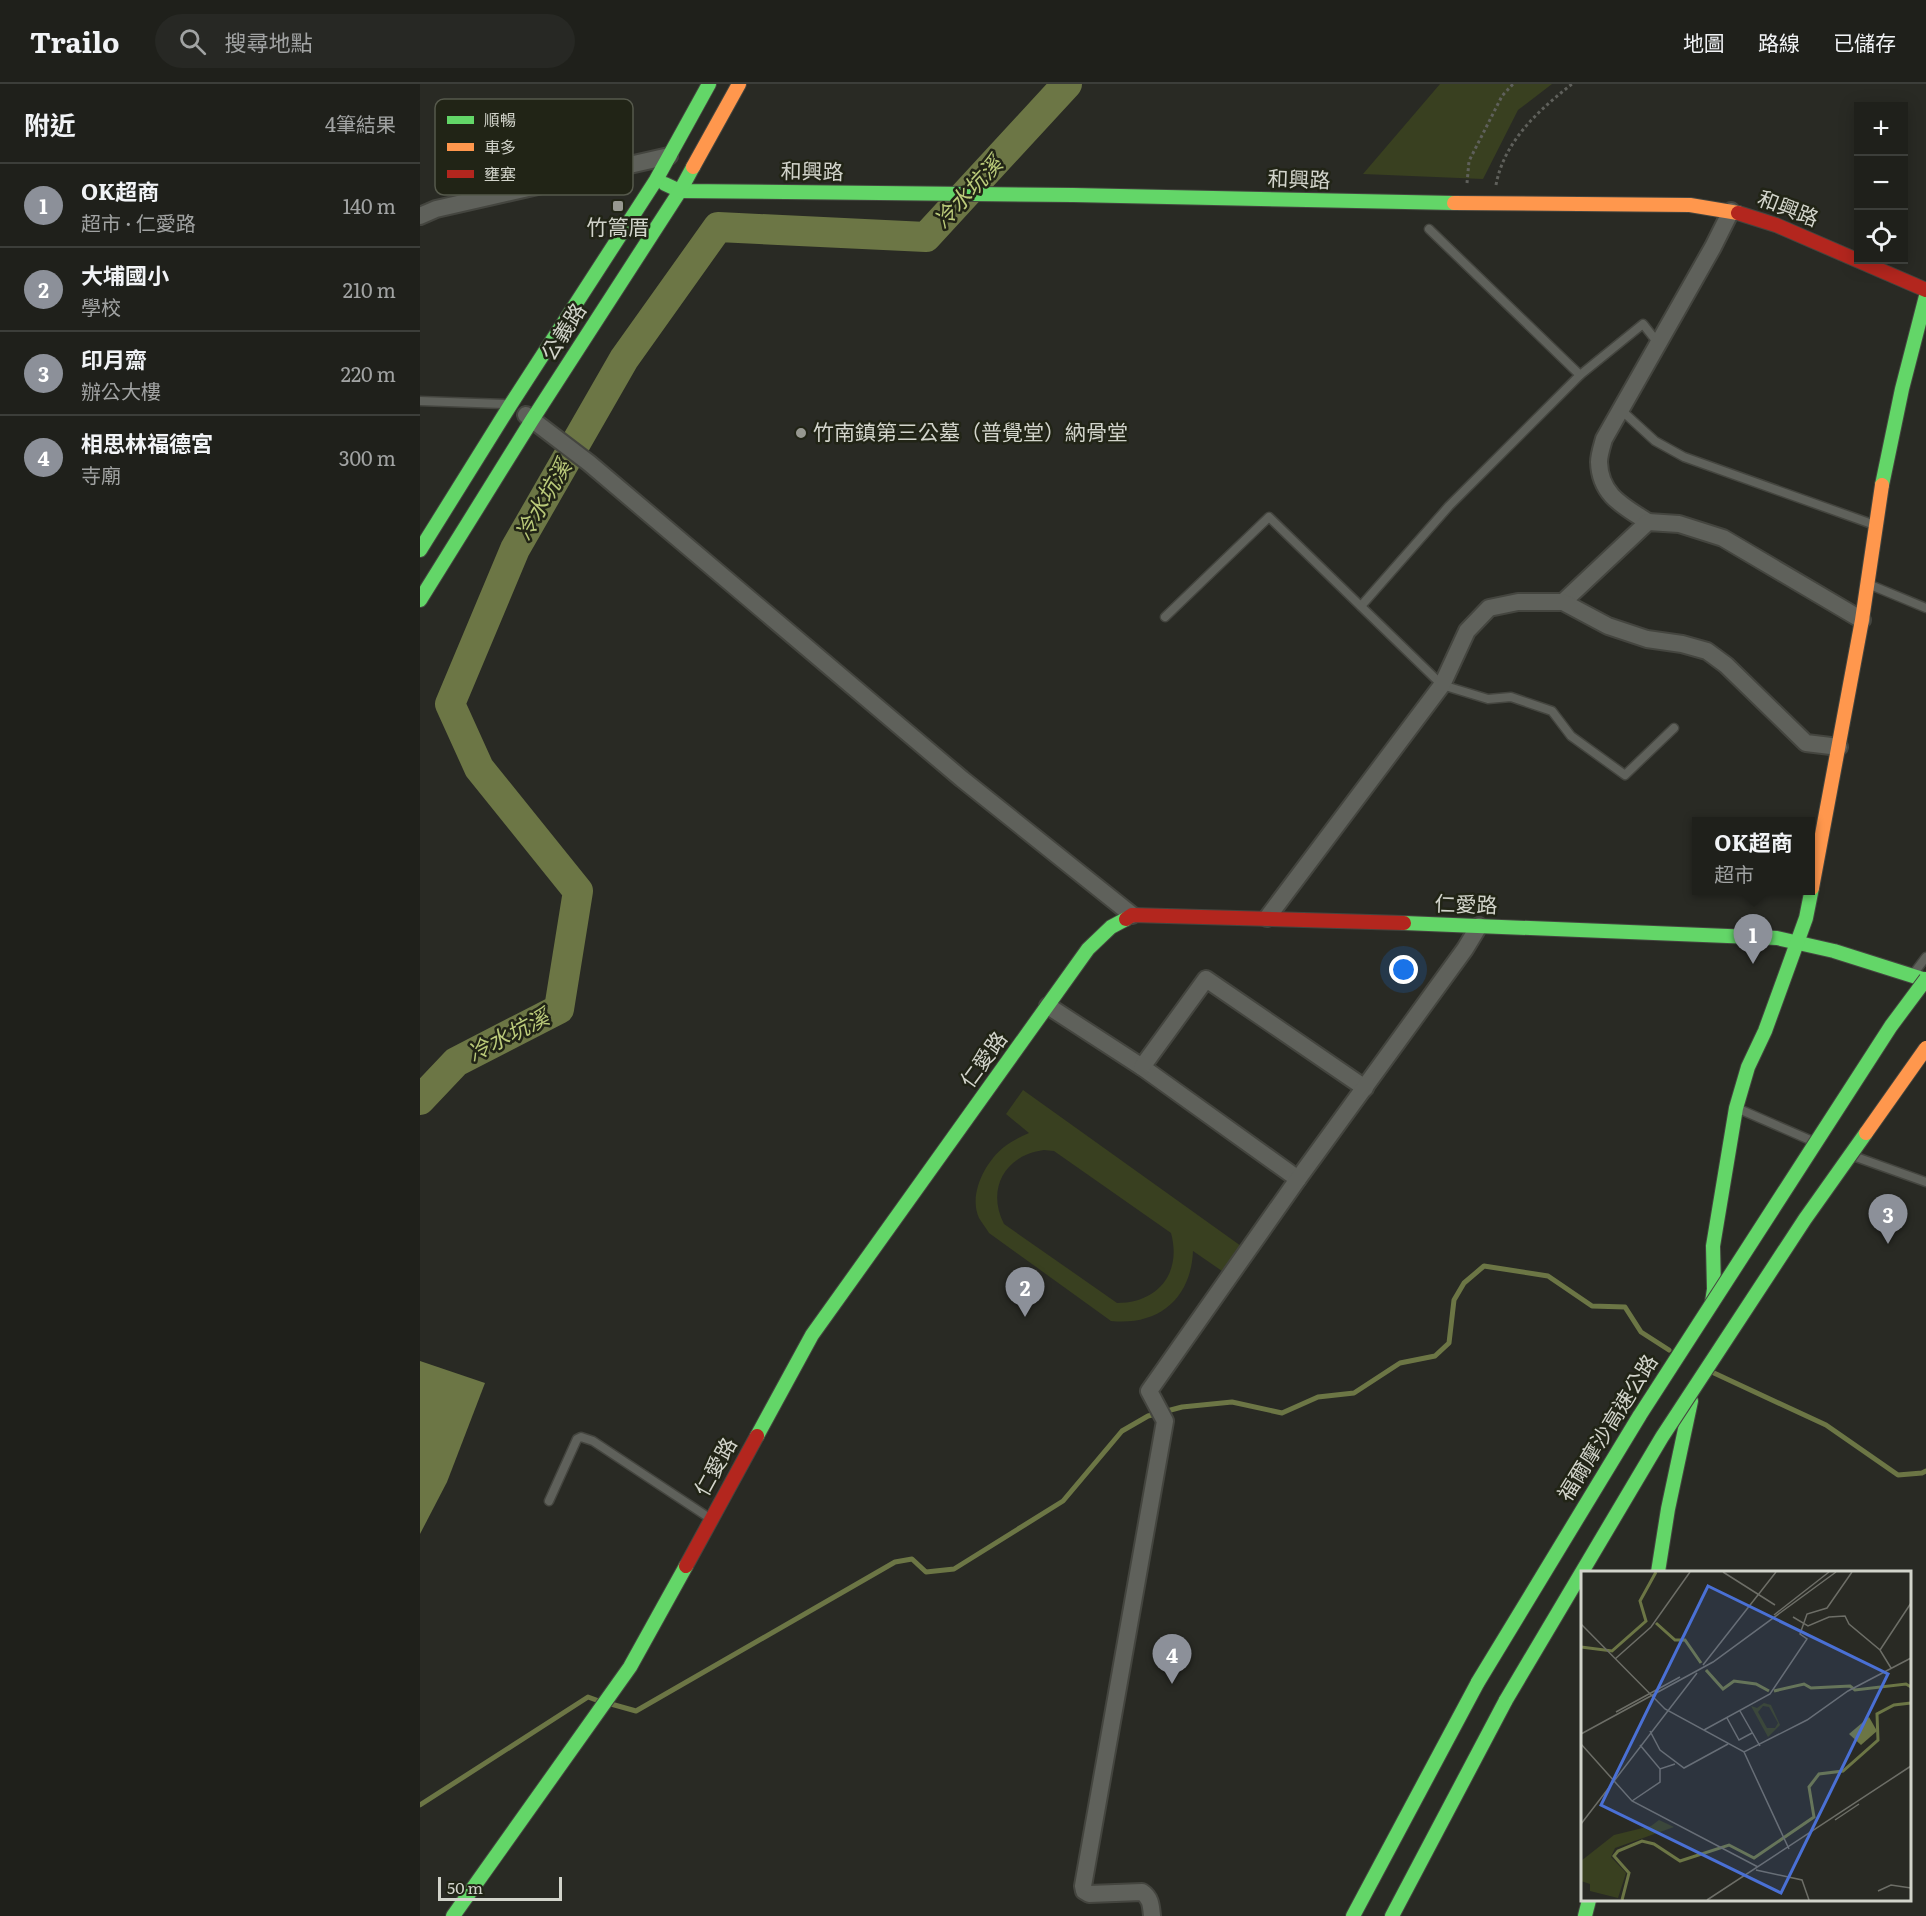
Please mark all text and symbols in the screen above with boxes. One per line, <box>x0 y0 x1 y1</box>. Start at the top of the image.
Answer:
search box <box>155 14 575 68</box>
text: Trailo <box>30 20 119 62</box>
icon: search <box>176 25 209 58</box>
text: 搜尋地點 <box>224 25 313 58</box>
text: 地圖 <box>1683 26 1725 57</box>
text: 路線 <box>1758 26 1800 57</box>
text: 已儲存 <box>1833 26 1896 57</box>
legend <box>435 99 633 195</box>
map controls <box>1854 102 1908 264</box>
button: + <box>1854 102 1908 156</box>
text: 附近 <box>24 104 76 143</box>
text: 順暢 <box>484 107 516 131</box>
text: 4筆結果 <box>325 108 396 138</box>
text: 車多 <box>484 134 516 158</box>
water label: 冷水坑溪 <box>925 145 1011 234</box>
street label: 和興路 <box>780 153 844 186</box>
button: − <box>1854 156 1908 210</box>
text: 壅塞 <box>484 161 516 185</box>
street label: 和興路 <box>1267 161 1331 194</box>
text: OK超商 <box>81 174 159 207</box>
street label: 和興路 <box>1754 181 1824 232</box>
text: 1 <box>39 190 48 220</box>
text: 140 m <box>343 190 396 220</box>
marker: 竹篙厝 <box>611 199 625 213</box>
text: 超市 · 仁愛路 <box>81 207 196 237</box>
place label: 竹篙厝 <box>587 210 650 241</box>
button: locate <box>1854 210 1908 264</box>
text: 大埔國小 <box>81 258 169 291</box>
text: 2 <box>38 274 49 304</box>
text: 210 m <box>343 274 396 304</box>
text: 學校 <box>81 291 121 321</box>
street label: 公義路 <box>532 296 592 365</box>
text: 印月齋 <box>81 342 147 375</box>
text: 3 <box>38 358 49 388</box>
text: 220 m <box>341 358 396 388</box>
text: 辦公大樓 <box>81 375 161 405</box>
place label: 竹南鎮第三公墓（普覺堂）納骨堂 <box>813 415 1128 446</box>
text: 相思林福德宮 <box>81 426 213 459</box>
marker: 竹南鎮第三公墓（普覺堂）納骨堂 <box>794 426 808 440</box>
text: 4 <box>37 442 50 472</box>
text: 300 m <box>339 442 396 472</box>
water label: 冷水坑溪 <box>505 450 579 546</box>
text: 寺廟 <box>81 459 121 489</box>
popup <box>1692 817 1815 895</box>
text: OK超商 <box>1714 825 1793 858</box>
text: 超市 <box>1714 858 1754 888</box>
street label: 仁愛路 <box>1434 886 1498 919</box>
pin: 1 <box>1734 914 1772 964</box>
your location <box>1389 955 1418 984</box>
water label: 冷水坑溪 <box>461 998 557 1068</box>
street label: 仁愛路 <box>951 1024 1013 1093</box>
pin: 3 <box>1868 1194 1908 1244</box>
pin: 2 <box>1006 1268 1044 1317</box>
street label: 福爾摩沙高速公路 <box>1548 1347 1664 1506</box>
street label: 仁愛路 <box>685 1431 743 1501</box>
inset map <box>1581 1571 1911 1901</box>
pin: 4 <box>1152 1634 1191 1684</box>
scale bar <box>438 1874 562 1902</box>
text: 50 m <box>447 1875 483 1899</box>

